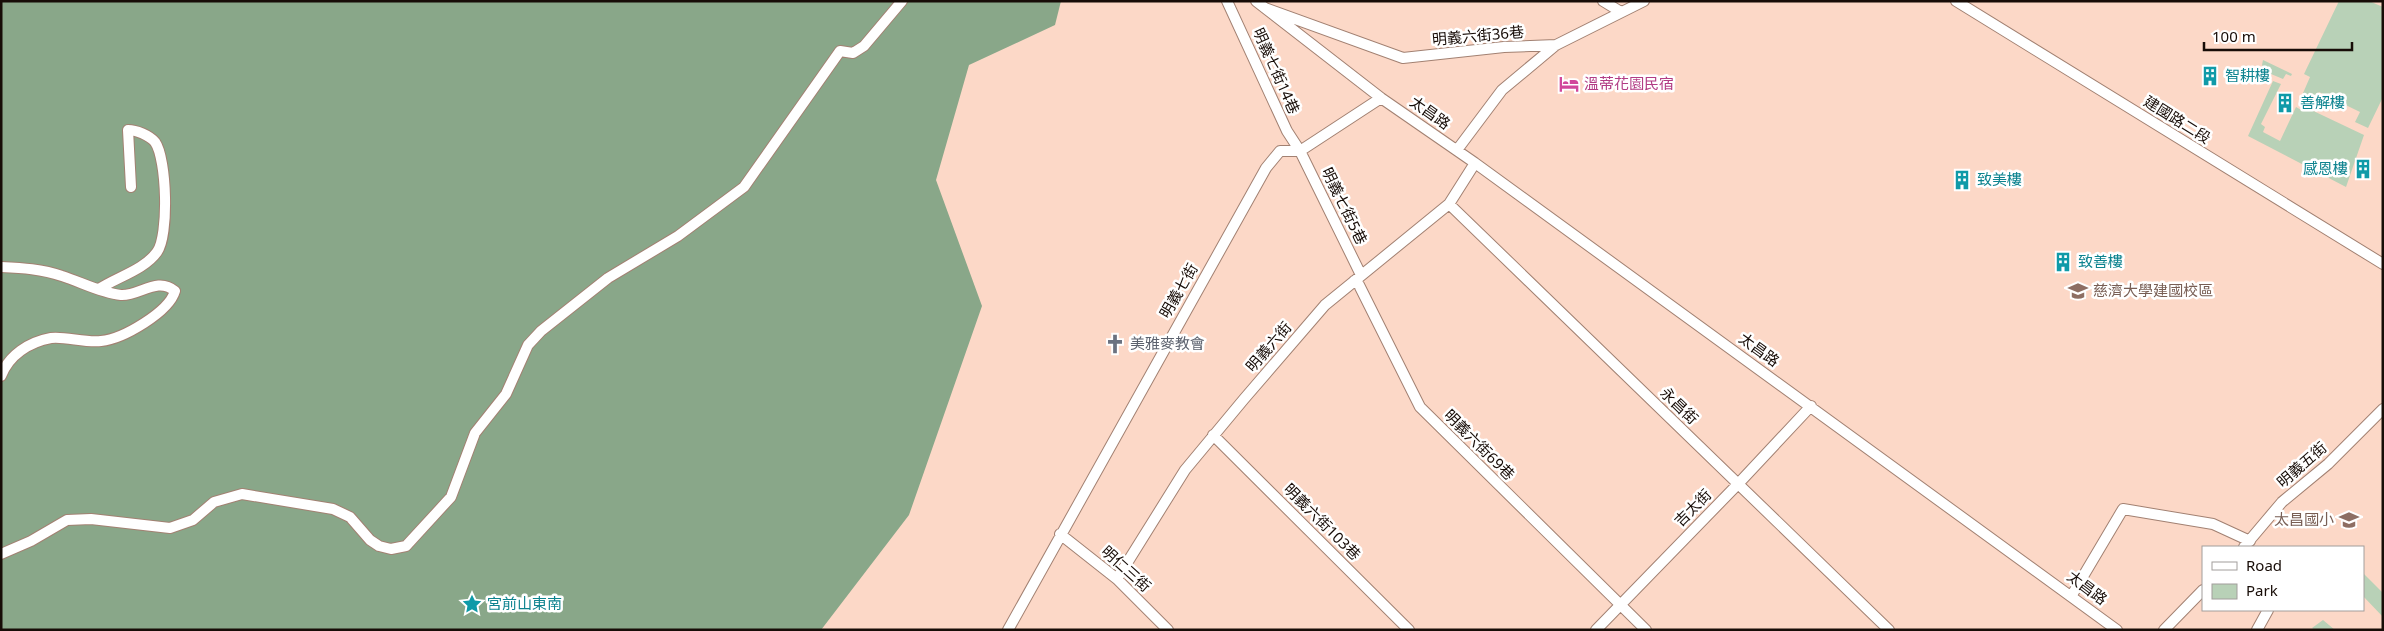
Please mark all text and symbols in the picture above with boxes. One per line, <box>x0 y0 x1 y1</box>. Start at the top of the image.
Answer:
scale bar <box>2204 20 2352 52</box>
street label: 明義六街36巷 <box>1431 21 1525 49</box>
street label: 明義七街14巷 <box>1249 24 1305 117</box>
text: 100 m <box>2212 26 2256 46</box>
building icon: 智耕樓 <box>2199 65 2221 87</box>
place label: 智耕樓 <box>2225 65 2270 85</box>
hotel icon: 溫蒂花園民宿 <box>1558 73 1580 95</box>
place label: 溫蒂花園民宿 <box>1584 73 1674 93</box>
street label: 太昌路 <box>1406 91 1455 133</box>
street label: 建國路二段 <box>2140 91 2215 148</box>
building icon: 善解樓 <box>2274 92 2296 114</box>
place label: 善解樓 <box>2300 92 2345 112</box>
place label: 感恩樓 <box>2303 158 2348 178</box>
building icon: 感恩樓 <box>2352 158 2374 180</box>
street label: 明義七街5巷 <box>1318 164 1372 248</box>
building icon: 致美樓 <box>1951 169 1973 191</box>
place label: 致美樓 <box>1977 169 2022 189</box>
building icon: 致善樓 <box>2052 251 2074 273</box>
place label: 致善樓 <box>2078 251 2123 271</box>
street label: 明義七街 <box>1154 260 1202 321</box>
school or university icon: 慈濟大學建國校區 <box>2067 280 2089 302</box>
place label: 慈濟大學建國校區 <box>2093 280 2213 300</box>
street label: 明義六街 <box>1241 317 1295 376</box>
street label: 太昌路 <box>1736 328 1784 371</box>
church icon: 美雅麥教會 <box>1104 333 1126 355</box>
place label: 美雅麥教會 <box>1130 333 1205 353</box>
street label: 永昌街 <box>1657 382 1703 428</box>
street label: 明義六街69巷 <box>1440 405 1519 484</box>
street label: 明義五街 <box>2272 437 2331 491</box>
street label: 明義六街103巷 <box>1280 479 1365 564</box>
street label: 吉太街 <box>1669 484 1715 530</box>
place label: 太昌國小 <box>2274 509 2334 529</box>
school or university icon: 太昌國小 <box>2338 509 2360 531</box>
street label: 明仁三街 <box>1098 541 1156 596</box>
legend <box>2202 546 2364 611</box>
text: Road <box>2246 555 2282 575</box>
street label: 太昌路 <box>2064 566 2112 609</box>
text: Park <box>2246 580 2278 600</box>
place icon: 宮前山東南 <box>461 593 483 615</box>
place label: 宮前山東南 <box>487 593 562 613</box>

